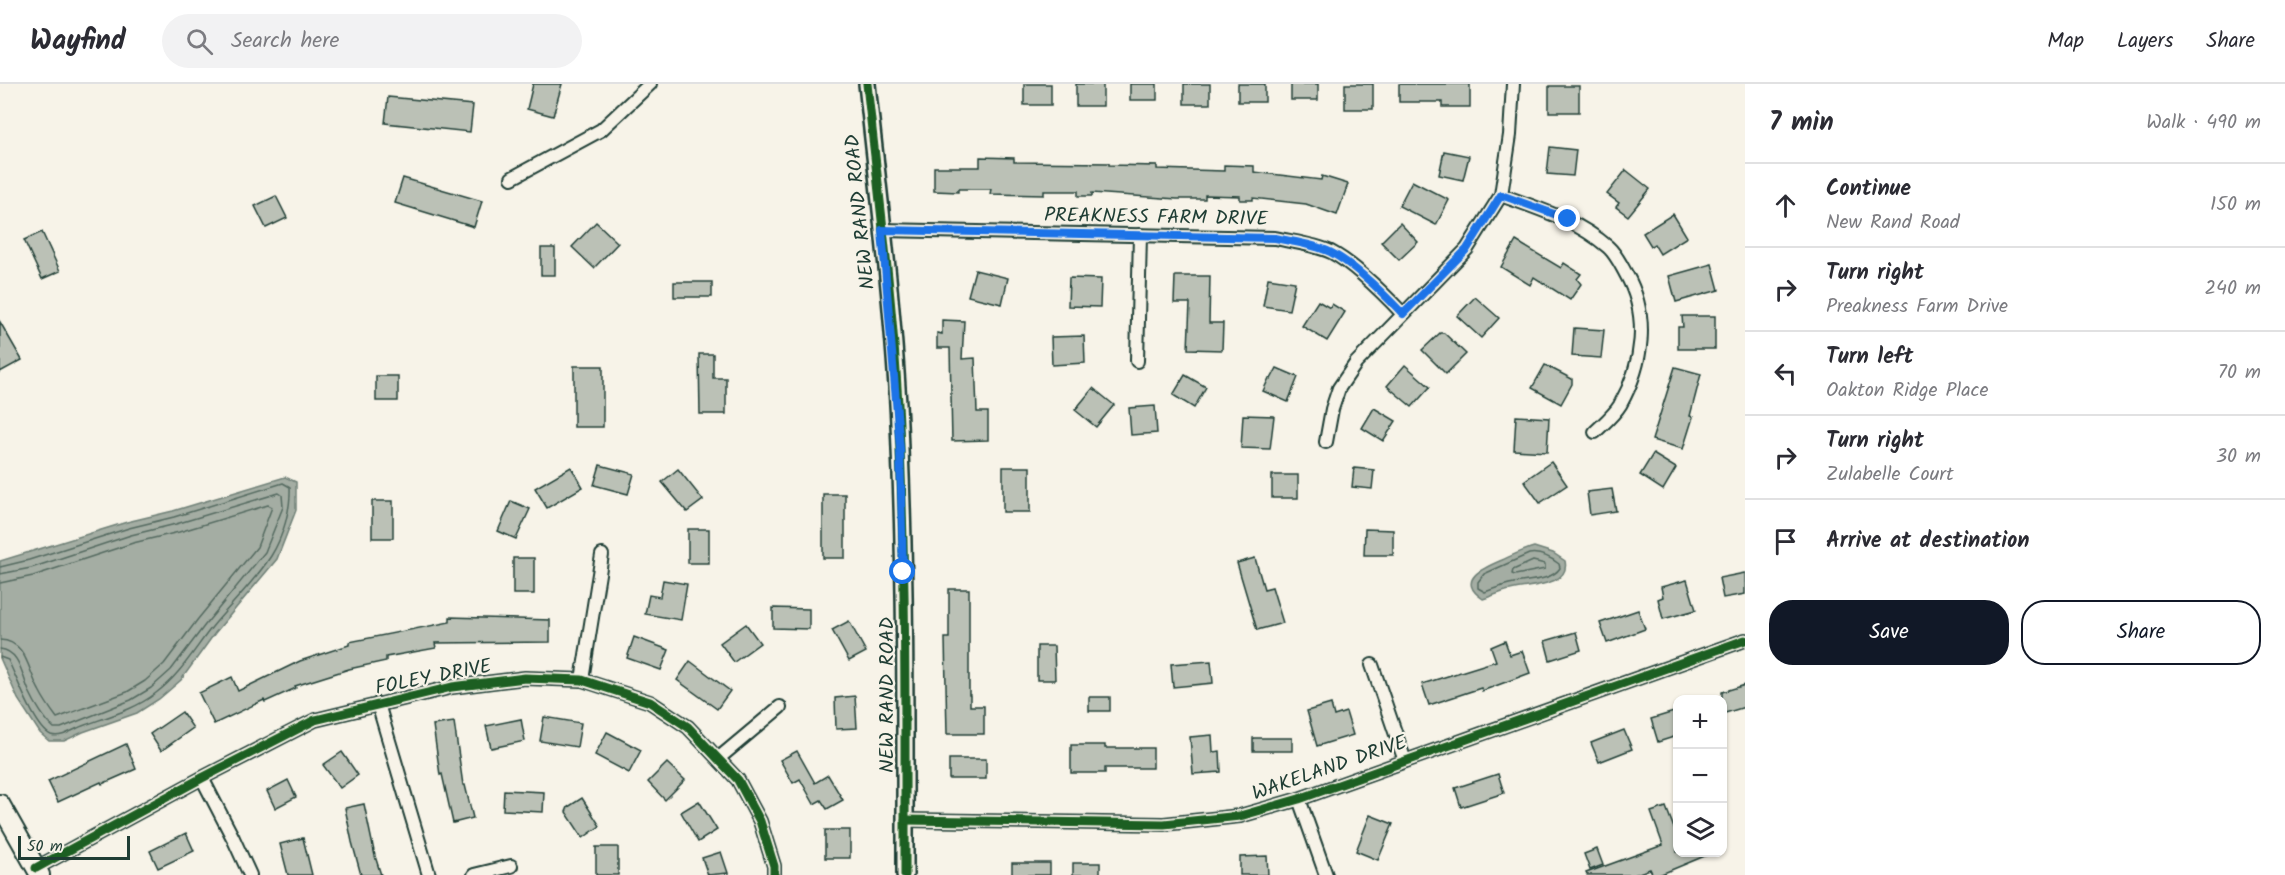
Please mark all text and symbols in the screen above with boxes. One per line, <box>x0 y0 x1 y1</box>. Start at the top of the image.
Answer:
search box <box>162 14 582 68</box>
text: Wayfind <box>30 19 126 64</box>
text: Search here <box>231 24 339 59</box>
icon: search <box>183 25 216 58</box>
text: Map <box>2047 25 2084 58</box>
text: Layers <box>2117 25 2173 58</box>
text: Share <box>2206 25 2255 58</box>
text: 7 min <box>1769 102 1834 144</box>
text: Walk · 490 m <box>2146 107 2261 139</box>
street label: NEW RAND ROAD <box>837 132 885 291</box>
text: Continue <box>1826 172 1911 207</box>
icon: ahead <box>1769 189 1802 222</box>
text: 150 m <box>2210 189 2261 221</box>
street label: PREAKNESS FARM DRIVE <box>1044 200 1269 236</box>
route end <box>1554 205 1580 231</box>
text: New Rand Road <box>1826 207 1960 239</box>
text: Turn right <box>1826 256 1924 291</box>
icon: right <box>1769 273 1802 306</box>
text: 240 m <box>2204 273 2261 305</box>
text: Preakness Farm Drive <box>1826 291 2008 323</box>
text: Turn left <box>1826 340 1913 375</box>
icon: left <box>1769 357 1802 390</box>
text: 70 m <box>2218 357 2261 389</box>
text: Oakton Ridge Place <box>1826 375 1988 407</box>
text: Turn right <box>1826 424 1924 459</box>
icon: right <box>1769 441 1802 474</box>
text: 30 m <box>2216 441 2261 473</box>
text: Zulabelle Court <box>1826 459 1954 491</box>
text: Arrive at destination <box>1826 524 2029 559</box>
icon: arrive <box>1769 525 1802 558</box>
route start <box>889 558 915 584</box>
button: Save <box>1769 600 2009 665</box>
button: Share <box>2021 600 2261 665</box>
street label: NEW RAND ROAD <box>872 617 904 773</box>
street label: FOLEY DRIVE <box>372 651 496 705</box>
map controls <box>1673 695 1727 857</box>
button: + <box>1673 695 1727 749</box>
street label: WAKELAND DRIVE <box>1248 727 1413 810</box>
button: − <box>1673 749 1727 803</box>
button: layers <box>1673 803 1727 857</box>
scale bar <box>18 833 130 860</box>
text: 50 m <box>27 834 63 859</box>

